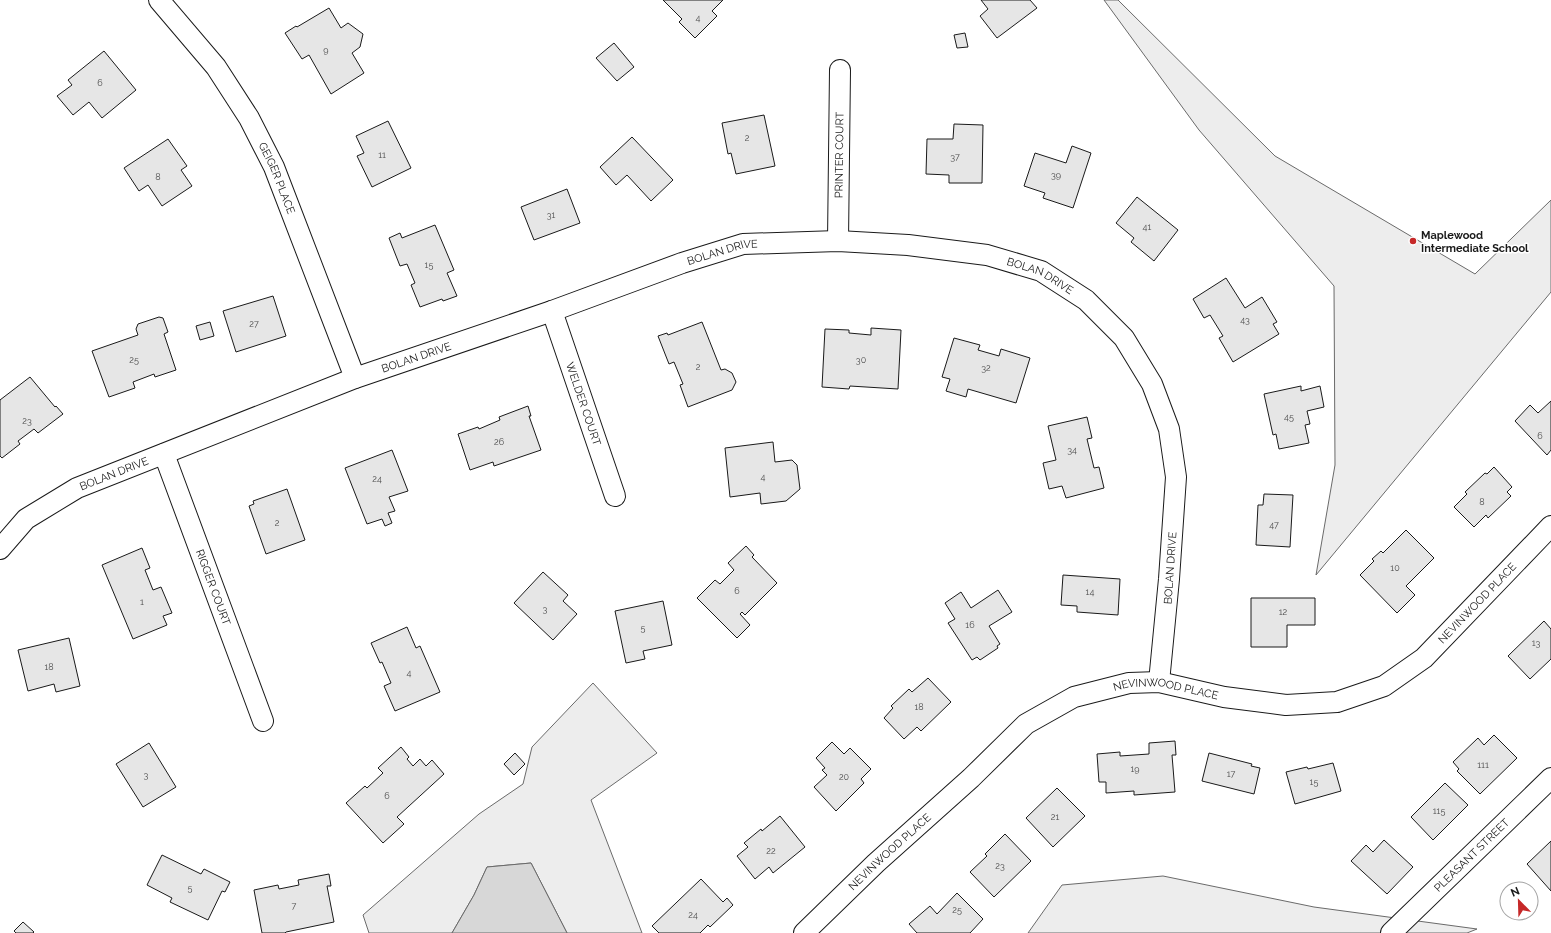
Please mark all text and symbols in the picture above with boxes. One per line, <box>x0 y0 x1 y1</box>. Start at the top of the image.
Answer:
house number: 4 <box>696 13 701 23</box>
house number: 9 <box>323 45 329 55</box>
house number: 6 <box>97 78 103 88</box>
street label: PRINTER COURT <box>833 111 847 198</box>
house number: 2 <box>745 133 750 143</box>
street label: GEIGER PLACE <box>255 140 297 216</box>
house number: 11 <box>378 150 386 160</box>
house number: 37 <box>950 152 960 162</box>
house number: 39 <box>1051 170 1061 180</box>
house number: 8 <box>155 172 161 182</box>
house number: 31 <box>547 210 555 220</box>
house number: 41 <box>1143 222 1152 232</box>
place label: Maplewood Intermediate School <box>1421 229 1529 255</box>
marker: Maplewood Intermediate School <box>1408 236 1418 246</box>
street label: BOLAN DRIVE <box>686 238 758 268</box>
street label: BOLAN DRIVE <box>1005 255 1076 297</box>
house number: 15 <box>425 260 433 270</box>
house number: 43 <box>1240 315 1250 325</box>
house number: 27 <box>249 319 259 329</box>
street label: BOLAN DRIVE <box>380 340 453 376</box>
house number: 25 <box>129 355 139 365</box>
house number: 30 <box>856 355 867 365</box>
street label: WELDER COURT <box>563 361 603 448</box>
house number: 2 <box>696 362 701 372</box>
house number: 32 <box>981 363 991 373</box>
house number: 45 <box>1284 412 1294 422</box>
house number: 23 <box>22 416 32 426</box>
house number: 6 <box>1537 431 1543 441</box>
house number: 26 <box>494 437 505 447</box>
house number: 34 <box>1067 445 1077 455</box>
street label: BOLAN DRIVE <box>78 454 151 493</box>
house number: 4 <box>761 472 766 482</box>
house number: 24 <box>372 474 382 484</box>
house number: 8 <box>1479 497 1485 507</box>
house number: 2 <box>275 518 280 528</box>
house number: 47 <box>1269 520 1279 530</box>
street label: BOLAN DRIVE <box>1161 531 1180 605</box>
street label: RIGGER COURT <box>193 547 233 627</box>
street label: NEVINWOOD PLACE <box>1436 560 1519 646</box>
house number: 10 <box>1390 563 1400 573</box>
house number: 6 <box>734 586 740 596</box>
house number: 14 <box>1086 587 1094 597</box>
house number: 1 <box>140 597 144 607</box>
house number: 3 <box>543 604 548 614</box>
house number: 12 <box>1279 607 1288 617</box>
house number: 16 <box>965 620 975 630</box>
house number: 5 <box>641 623 646 633</box>
house number: 13 <box>1532 638 1541 648</box>
house number: 18 <box>44 662 54 672</box>
house number: 4 <box>407 668 412 678</box>
street label: NEVINWOOD PLACE <box>1112 676 1220 703</box>
house number: 18 <box>914 702 924 712</box>
house number: 111 <box>1477 760 1489 770</box>
house number: 19 <box>1130 764 1140 774</box>
house number: 17 <box>1227 769 1235 779</box>
house number: 3 <box>144 770 149 780</box>
house number: 20 <box>839 772 850 782</box>
house number: 15 <box>1310 777 1318 787</box>
house number: 6 <box>384 791 390 801</box>
house number: 115 <box>1433 806 1445 816</box>
street label: NEVINWOOD PLACE <box>846 811 934 893</box>
house number: 21 <box>1051 812 1059 822</box>
street label: PLEASANT STREET <box>1431 816 1512 895</box>
house number: 22 <box>766 846 776 856</box>
house number: 23 <box>995 861 1005 871</box>
north arrow <box>1499 881 1539 921</box>
house number: 5 <box>188 883 193 893</box>
text: N <box>1509 885 1522 900</box>
house number: 7 <box>292 901 297 911</box>
house number: 25 <box>952 905 962 915</box>
house number: 24 <box>688 910 698 920</box>

